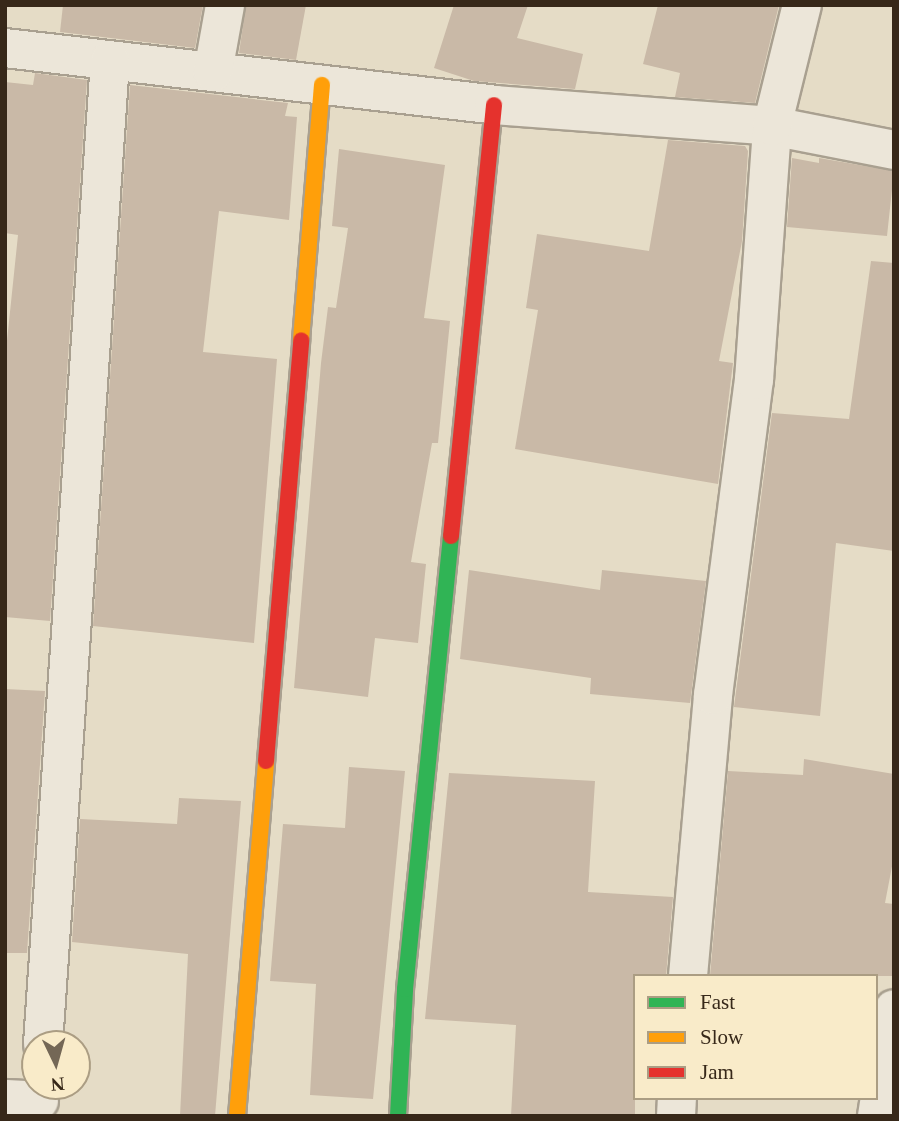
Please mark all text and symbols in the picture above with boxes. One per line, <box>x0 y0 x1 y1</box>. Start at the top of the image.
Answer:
legend <box>633 974 878 1100</box>
text: Fast <box>700 990 735 1014</box>
text: Slow <box>700 1025 743 1049</box>
north arrow <box>21 1030 91 1100</box>
text: Jam <box>700 1060 734 1084</box>
text: N <box>50 1073 65 1095</box>

